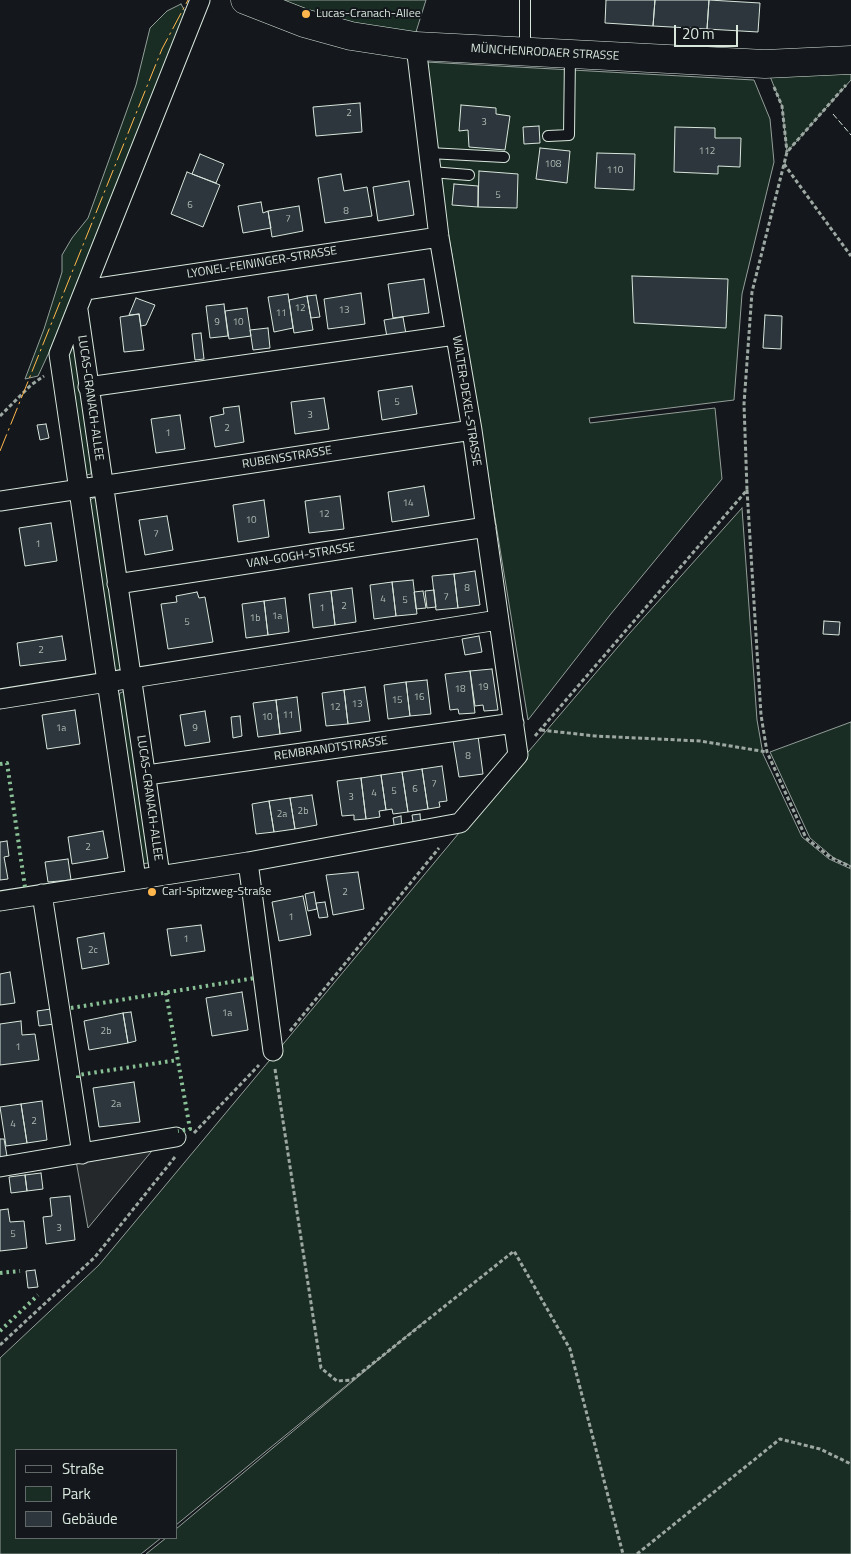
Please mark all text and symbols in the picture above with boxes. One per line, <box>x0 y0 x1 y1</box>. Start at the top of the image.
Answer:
place label: Lucas-Cranach-Allee <box>316 7 421 21</box>
marker: Lucas-Cranach-Allee <box>300 8 312 20</box>
scale bar <box>676 15 740 47</box>
text: 20 m <box>682 22 715 45</box>
street label: MÜNCHENRODAER STRASSE <box>470 42 620 64</box>
house number: 2 <box>346 108 352 120</box>
house number: 3 <box>481 117 487 129</box>
house number: 112 <box>699 146 715 158</box>
house number: 108 <box>545 159 561 171</box>
house number: 110 <box>607 165 623 177</box>
house number: 5 <box>495 190 501 202</box>
house number: 6 <box>187 200 193 212</box>
house number: 8 <box>343 206 349 218</box>
house number: 7 <box>285 214 291 226</box>
street label: LYONEL-FEININGER-STRASSE <box>186 244 338 282</box>
house number: 12 <box>294 303 306 315</box>
house number: 13 <box>338 305 350 317</box>
house number: 11 <box>275 308 287 320</box>
house number: 9 <box>214 317 220 329</box>
house number: 10 <box>232 317 244 329</box>
street label: LUCAS-CRANACH-ALLEE <box>74 334 106 462</box>
street label: WALTER-DEXEL-STRASSE <box>449 335 483 467</box>
house number: 5 <box>394 397 400 409</box>
house number: 3 <box>307 410 313 422</box>
house number: 2 <box>224 423 230 435</box>
house number: 1 <box>165 428 171 440</box>
street label: RUBENSSTRASSE <box>241 444 333 472</box>
house number: 14 <box>402 498 414 510</box>
house number: 12 <box>318 509 330 521</box>
house number: 10 <box>245 515 257 527</box>
house number: 7 <box>153 529 159 541</box>
house number: 1 <box>35 539 41 551</box>
street label: VAN-GOGH-STRASSE <box>246 540 356 572</box>
house number: 8 <box>464 583 470 595</box>
house number: 7 <box>443 592 449 604</box>
house number: 4 <box>380 594 386 606</box>
house number: 5 <box>402 595 408 607</box>
house number: 2 <box>341 601 347 613</box>
house number: 1 <box>319 603 325 615</box>
house number: 1a <box>272 611 282 623</box>
house number: 1b <box>250 613 260 625</box>
house number: 5 <box>184 617 190 629</box>
house number: 2 <box>38 645 44 657</box>
house number: 19 <box>477 682 489 694</box>
house number: 18 <box>454 684 466 696</box>
house number: 16 <box>413 692 425 704</box>
house number: 15 <box>391 695 403 707</box>
house number: 13 <box>351 699 363 711</box>
house number: 12 <box>329 702 341 714</box>
house number: 11 <box>282 710 294 722</box>
house number: 10 <box>261 712 273 724</box>
house number: 1a <box>56 723 66 735</box>
house number: 9 <box>192 723 198 735</box>
street label: LUCAS-CRANACH-ALLEE <box>133 734 165 862</box>
street label: REMBRANDTSTRASSE <box>273 734 389 764</box>
house number: 8 <box>465 751 471 763</box>
house number: 7 <box>431 779 437 791</box>
house number: 6 <box>412 784 418 796</box>
house number: 5 <box>391 786 397 798</box>
house number: 4 <box>371 788 377 800</box>
house number: 3 <box>348 792 354 804</box>
house number: 2b <box>298 806 308 818</box>
house number: 2a <box>277 809 287 821</box>
house number: 2 <box>85 842 91 854</box>
place label: Carl-Spitzweg-Straße <box>162 885 271 899</box>
marker: Carl-Spitzweg-Straße <box>146 886 158 898</box>
house number: 2 <box>342 887 348 899</box>
house number: 1 <box>288 912 294 924</box>
house number: 1 <box>183 934 189 946</box>
house number: 2c <box>88 945 98 957</box>
house number: 1a <box>222 1008 232 1020</box>
house number: 2b <box>101 1026 111 1038</box>
house number: 1 <box>15 1042 21 1054</box>
house number: 2a <box>111 1099 121 1111</box>
house number: 2 <box>31 1116 37 1128</box>
house number: 4 <box>10 1119 16 1131</box>
house number: 3 <box>56 1223 62 1235</box>
house number: 5 <box>10 1229 16 1241</box>
legend <box>15 1449 178 1539</box>
text: Straße <box>62 1457 104 1480</box>
text: Park <box>62 1482 91 1505</box>
text: Gebäude <box>62 1507 118 1530</box>

